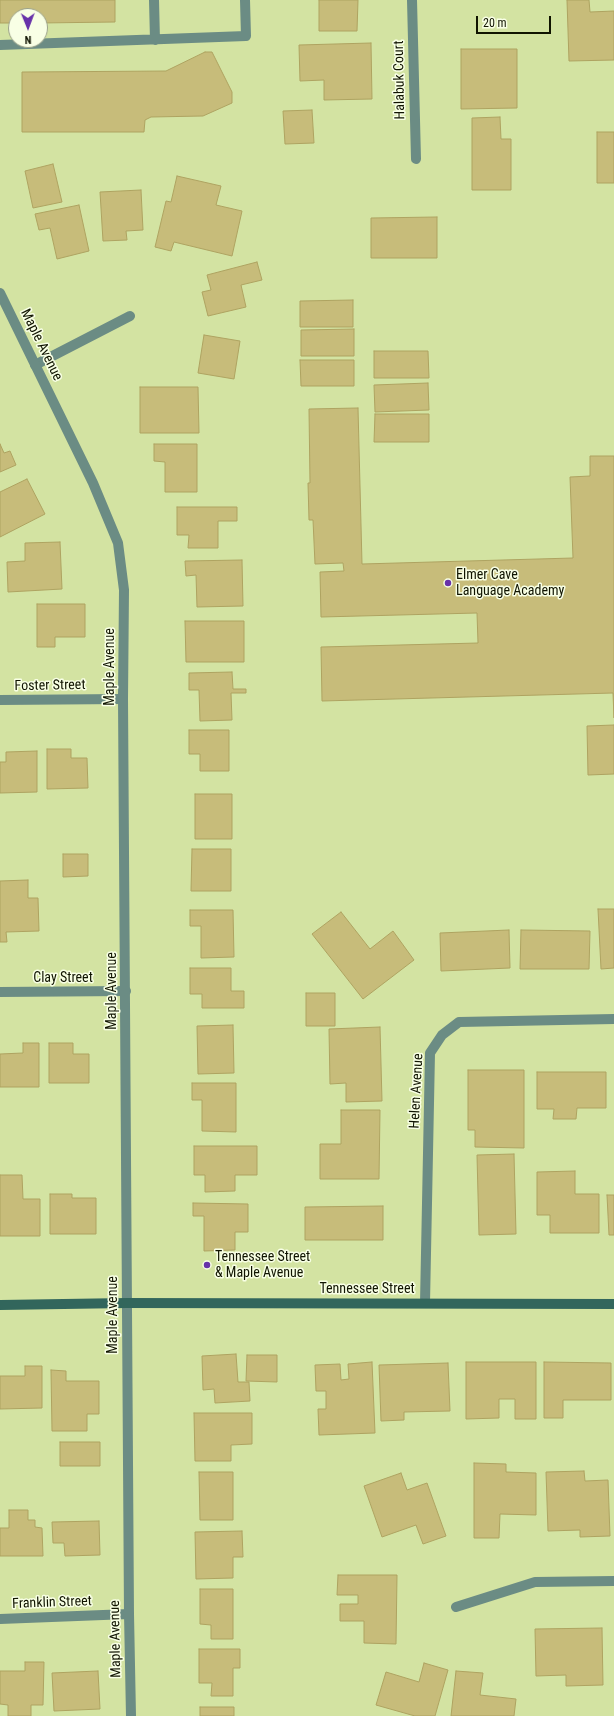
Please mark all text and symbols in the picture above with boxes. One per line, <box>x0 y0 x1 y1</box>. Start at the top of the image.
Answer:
north arrow <box>8 8 48 48</box>
scale bar <box>478 8 553 34</box>
text: 20 m <box>483 16 507 30</box>
text: N <box>25 33 32 46</box>
street label: Halabuk Court <box>391 40 409 120</box>
street label: Maple Avenue <box>16 306 66 384</box>
place label: Elmer Cave Language Academy <box>456 567 564 600</box>
marker: Elmer Cave Language Academy <box>443 578 453 588</box>
street label: Maple Avenue <box>102 628 118 706</box>
street label: Foster Street <box>14 677 86 695</box>
street label: Maple Avenue <box>104 952 120 1030</box>
street label: Clay Street <box>33 970 93 986</box>
street label: Helen Avenue <box>407 1053 427 1129</box>
place label: Tennessee Street & Maple Avenue <box>215 1249 310 1282</box>
marker: Tennessee Street & Maple Avenue <box>202 1260 212 1270</box>
street label: Maple Avenue <box>105 1276 121 1354</box>
street label: Tennessee Street <box>319 1281 415 1297</box>
street label: Franklin Street <box>12 1593 92 1613</box>
street label: Maple Avenue <box>107 1600 125 1678</box>

